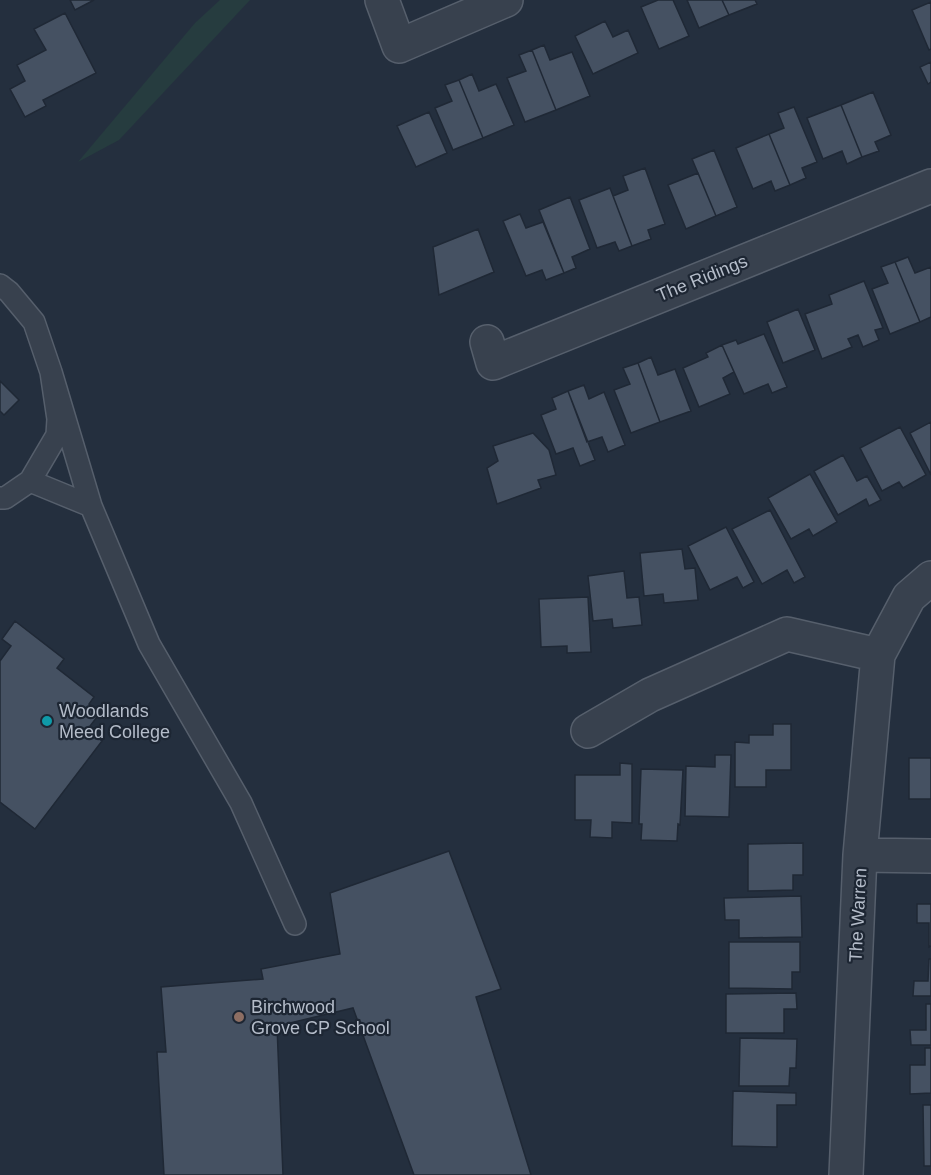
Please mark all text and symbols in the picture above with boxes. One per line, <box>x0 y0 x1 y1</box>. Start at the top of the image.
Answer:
street label: The Ridings <box>654 251 750 305</box>
place label: Woodlands Meed College <box>59 701 170 742</box>
marker: Woodlands Meed College <box>40 714 54 728</box>
street label: The Warren <box>846 867 870 963</box>
place label: Birchwood Grove CP School <box>251 997 390 1038</box>
marker: Birchwood Grove CP School <box>232 1010 246 1024</box>

